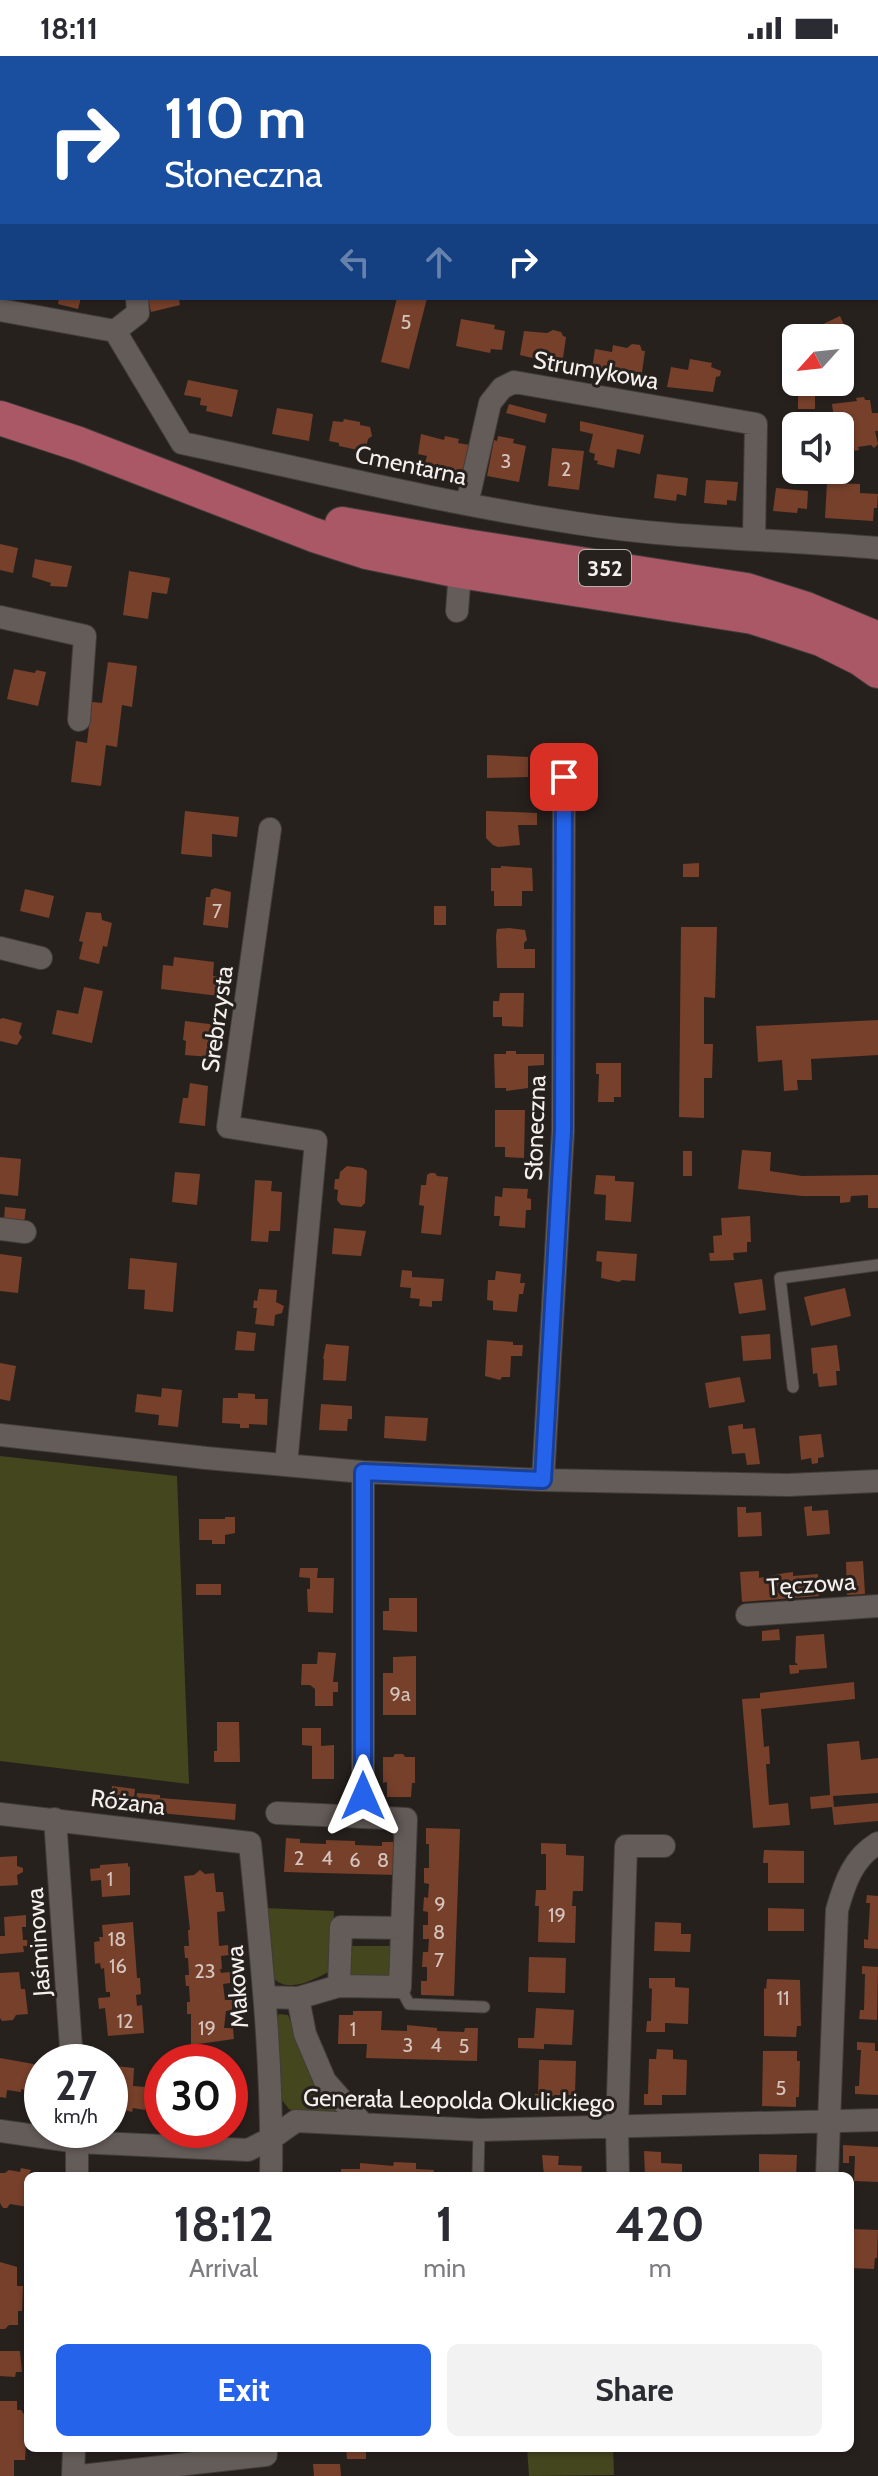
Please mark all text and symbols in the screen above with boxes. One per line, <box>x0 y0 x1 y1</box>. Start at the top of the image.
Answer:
text: 18:11 <box>40 10 98 47</box>
text: 110 m <box>164 84 306 152</box>
icon: right <box>32 88 136 192</box>
text: Słoneczna <box>164 152 323 196</box>
icon: left <box>333 240 377 284</box>
icon: ahead <box>417 240 461 284</box>
icon: right <box>501 240 545 284</box>
house number: 5 <box>401 310 411 334</box>
north arrow <box>782 324 854 396</box>
map controls <box>782 324 854 484</box>
street label: Strumykowa <box>531 345 661 395</box>
button: sound <box>782 412 854 484</box>
street label: Cmentarna <box>353 439 470 491</box>
house number: 3 <box>501 449 511 473</box>
house number: 2 <box>561 457 571 481</box>
road number: 352 <box>579 550 631 586</box>
pin <box>530 743 598 811</box>
icon: arrive <box>542 755 586 799</box>
house number: 7 <box>212 899 222 923</box>
street label: Srebrzysta <box>195 963 239 1074</box>
street label: Słoneczna <box>519 1074 551 1181</box>
street label: Tęczowa <box>766 1566 857 1602</box>
house number: 9a <box>390 1682 411 1706</box>
position arrow <box>321 1754 405 1838</box>
street label: Różana <box>89 1783 167 1821</box>
house number: 2 <box>294 1846 304 1870</box>
house number: 4 <box>321 1846 333 1870</box>
house number: 6 <box>349 1848 361 1872</box>
house number: 8 <box>377 1848 389 1872</box>
house number: 1 <box>107 1867 113 1891</box>
street label: Jaśminowa <box>20 1886 56 1998</box>
house number: 9 <box>434 1892 446 1916</box>
house number: 19 <box>548 1903 566 1927</box>
house number: 8 <box>433 1920 445 1944</box>
house number: 18 <box>108 1927 126 1951</box>
street label: Makowa <box>220 1944 254 2029</box>
house number: 7 <box>434 1948 444 1972</box>
house number: 16 <box>109 1954 127 1978</box>
house number: 23 <box>194 1959 216 1983</box>
house number: 11 <box>776 1986 790 2010</box>
house number: 12 <box>117 2009 134 2033</box>
house number: 19 <box>198 2016 216 2040</box>
house number: 1 <box>350 2017 356 2041</box>
house number: 3 <box>403 2033 413 2057</box>
house number: 4 <box>430 2033 442 2057</box>
house number: 5 <box>459 2034 469 2058</box>
speed limit sign: 30 <box>144 2044 248 2148</box>
text: 27 <box>55 2061 97 2110</box>
house number: 5 <box>776 2076 786 2100</box>
street label: Generała Leopolda Okulickiego <box>303 2083 615 2117</box>
text: km/h <box>54 2104 98 2128</box>
text: 18:12 <box>173 2195 274 2253</box>
text: 1 <box>436 2195 454 2253</box>
text: 420 <box>616 2195 705 2253</box>
text: Arrival <box>189 2252 258 2284</box>
text: min <box>423 2252 466 2284</box>
text: m <box>649 2252 671 2284</box>
button: Exit <box>56 2344 431 2436</box>
button: Share <box>447 2344 822 2436</box>

